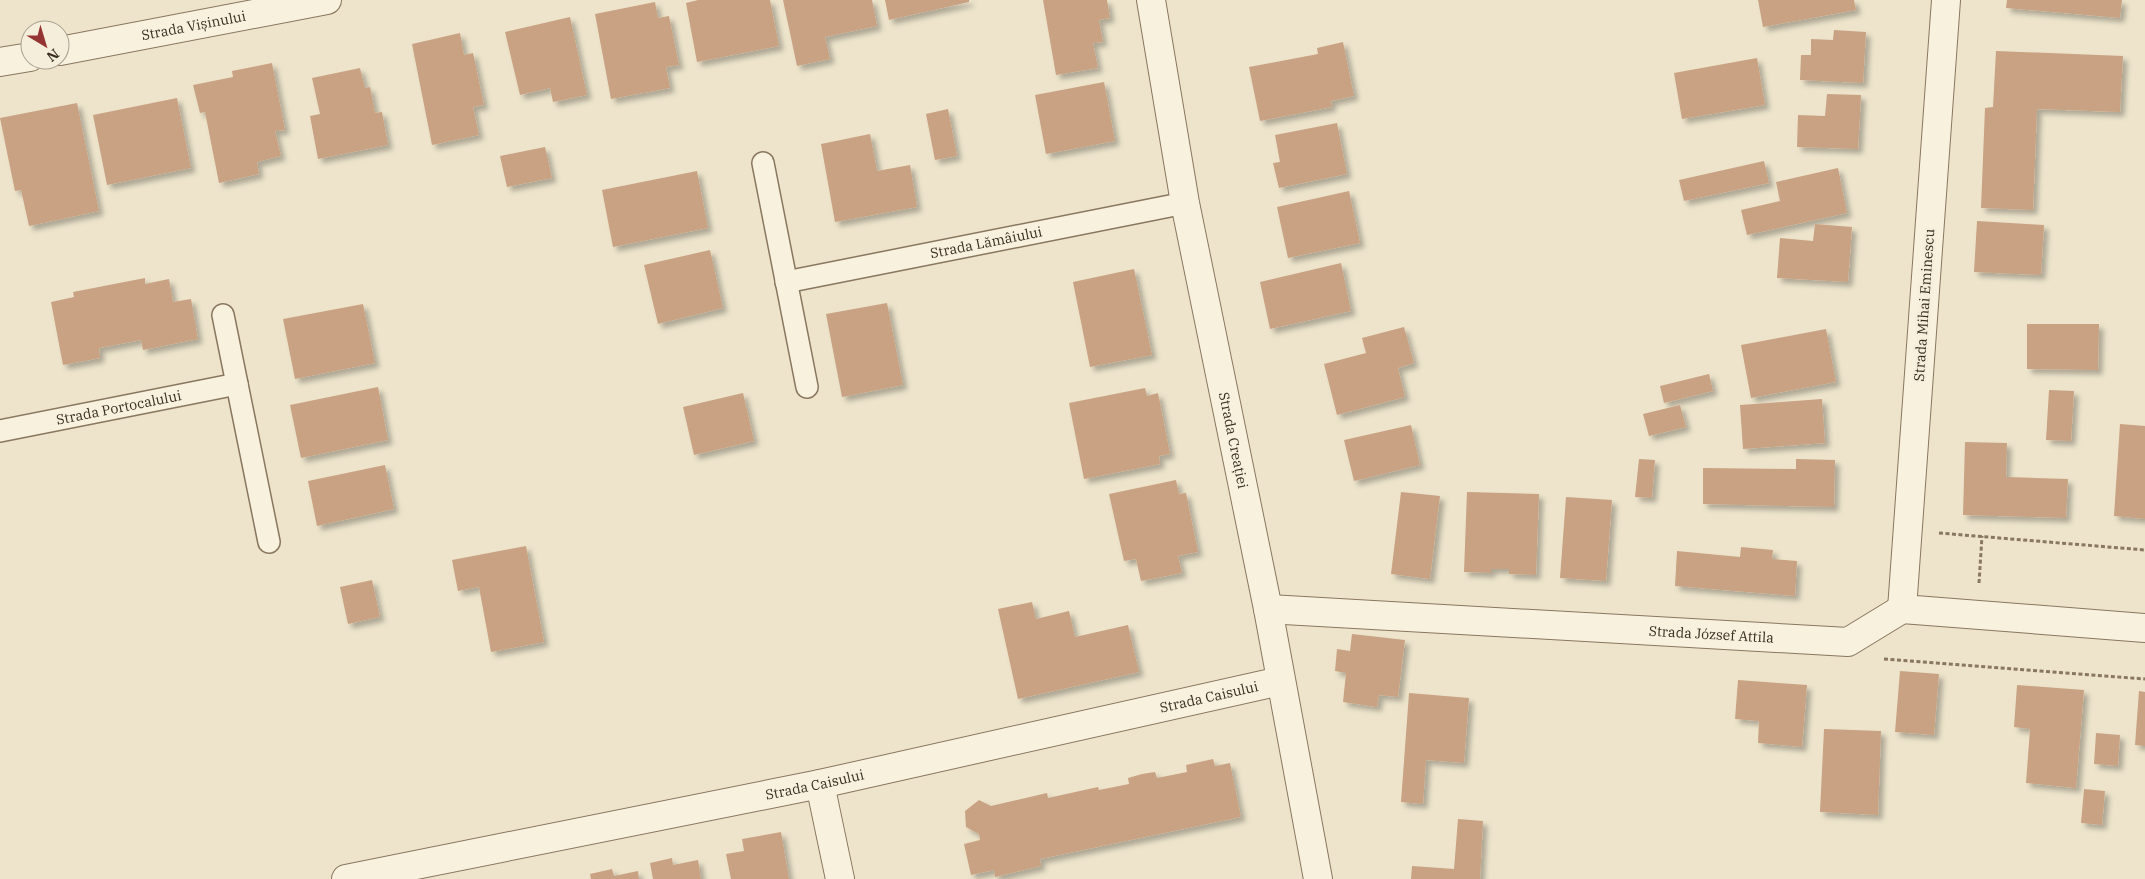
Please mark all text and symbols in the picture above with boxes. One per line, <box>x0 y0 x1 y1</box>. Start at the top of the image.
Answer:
street label: Strada Vișinului <box>140 7 247 44</box>
north arrow <box>20 20 70 70</box>
text: N <box>43 45 63 66</box>
street label: Strada Lămâiului <box>929 222 1044 262</box>
street label: Strada Mihai Eminescu <box>1910 228 1938 382</box>
street label: Strada Portocalului <box>55 386 183 429</box>
street label: Strada Creației <box>1215 390 1252 490</box>
street label: Strada József Attila <box>1648 622 1775 647</box>
street label: Strada Caisului <box>1158 677 1260 717</box>
street label: Strada Caisului <box>764 765 866 804</box>

